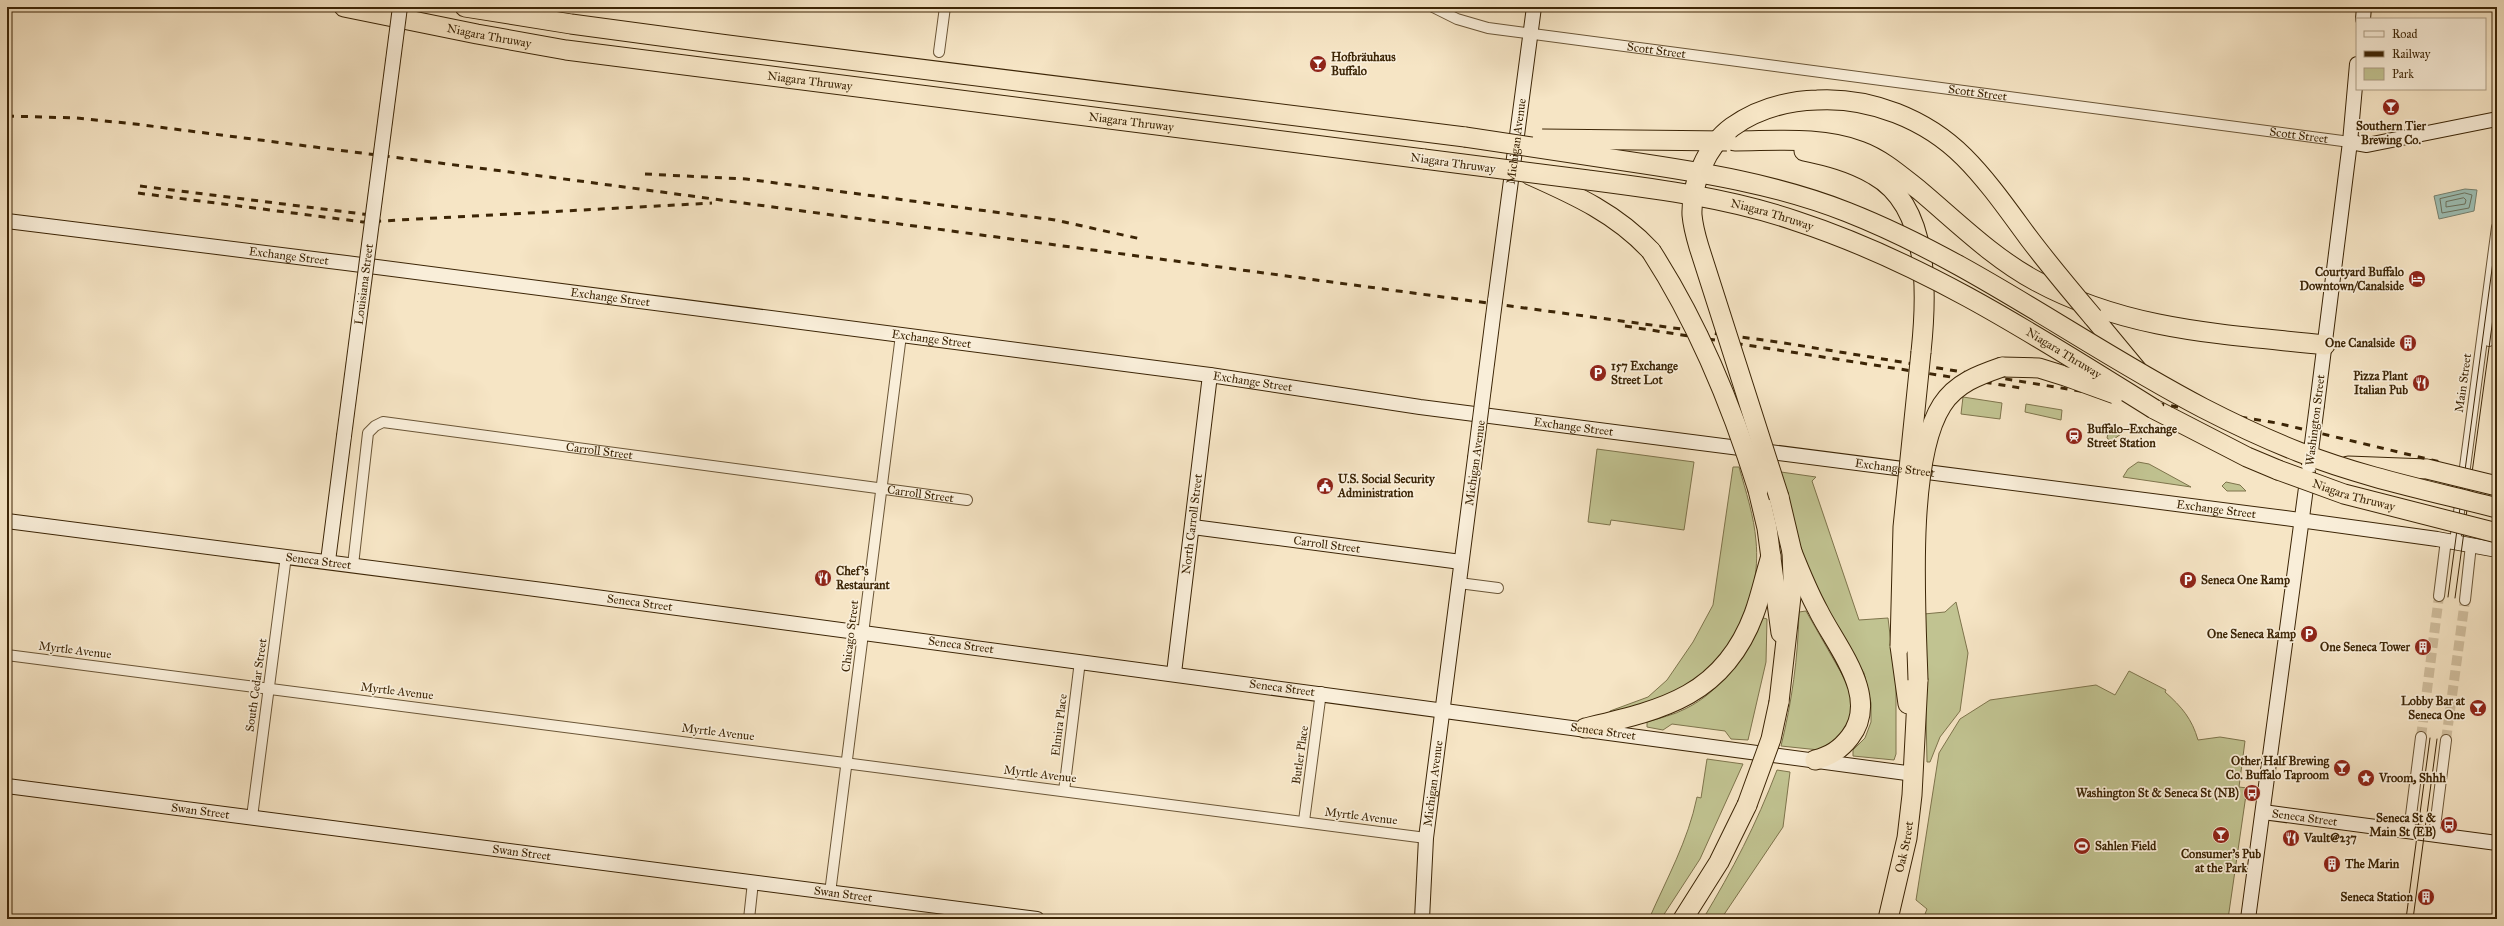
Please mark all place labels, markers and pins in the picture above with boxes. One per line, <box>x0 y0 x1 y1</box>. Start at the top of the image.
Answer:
place label: Hofbräuhaus Buffalo <box>1331 50 1396 78</box>
bar icon: Hofbräuhaus Buffalo <box>1308 54 1328 74</box>
bar icon: Southern Tier Brewing Co. <box>2381 97 2401 117</box>
place label: Southern Tier Brewing Co. <box>2356 119 2426 148</box>
place label: Courtyard Buffalo Downtown/Canalside <box>2300 265 2404 293</box>
hotel icon: Courtyard Buffalo Downtown/Canalside <box>2407 269 2427 289</box>
building icon: One Canalside <box>2398 333 2418 353</box>
place label: One Canalside <box>2325 336 2395 350</box>
place label: 157 Exchange Street Lot <box>1611 359 1678 387</box>
parking icon: 157 Exchange Street Lot <box>1588 363 1608 383</box>
place label: Pizza Plant Italian Pub <box>2353 369 2409 397</box>
restaurant icon: Pizza Plant Italian Pub <box>2411 373 2431 393</box>
place label: Buffalo–Exchange Street Station <box>2087 422 2177 450</box>
station icon: Buffalo–Exchange Street Station <box>2064 426 2084 446</box>
place label: U.S. Social Security Administration <box>1337 472 1436 500</box>
public building icon: U.S. Social Security Administration <box>1315 476 1335 496</box>
place label: Chef's Restaurant <box>836 564 890 592</box>
restaurant icon: Chef's Restaurant <box>813 568 833 588</box>
parking icon: Seneca One Ramp <box>2178 570 2198 590</box>
place label: Seneca One Ramp <box>2201 573 2290 588</box>
parking icon: One Seneca Ramp <box>2299 624 2319 644</box>
place label: One Seneca Ramp <box>2207 627 2296 642</box>
building icon: One Seneca Tower <box>2413 637 2433 657</box>
place label: One Seneca Tower <box>2320 640 2410 654</box>
place label: Lobby Bar at Seneca One <box>2401 694 2466 722</box>
bar icon: Lobby Bar at Seneca One <box>2468 698 2488 718</box>
place label: Other Half Brewing Co. Buffalo Taproom <box>2226 754 2330 783</box>
bar icon: Other Half Brewing Co. Buffalo Taproom <box>2332 758 2352 778</box>
place icon: Vroom, Shhh <box>2356 768 2376 788</box>
place label: Vroom, Shhh <box>2378 771 2446 785</box>
bus stop icon: Washington St & Seneca St (NB) <box>2242 783 2262 803</box>
place label: Washington St & Seneca St (NB) <box>2076 786 2240 801</box>
place label: Seneca St & Main St (EB) <box>2369 811 2437 840</box>
bus stop icon: Seneca St & Main St (EB) <box>2439 815 2459 835</box>
bar icon: Consumer's Pub at the Park <box>2211 825 2231 845</box>
restaurant icon: Vault@237 <box>2281 828 2301 848</box>
place label: Vault@237 <box>2303 831 2357 846</box>
sports icon: Sahlen Field <box>2072 836 2092 856</box>
place label: Sahlen Field <box>2095 839 2157 853</box>
place label: Consumer's Pub at the Park <box>2181 847 2261 875</box>
building icon: The Marin <box>2322 854 2342 874</box>
place label: The Marin <box>2344 857 2400 871</box>
building icon: Seneca Station <box>2416 887 2436 907</box>
place label: Seneca Station <box>2341 890 2413 904</box>

